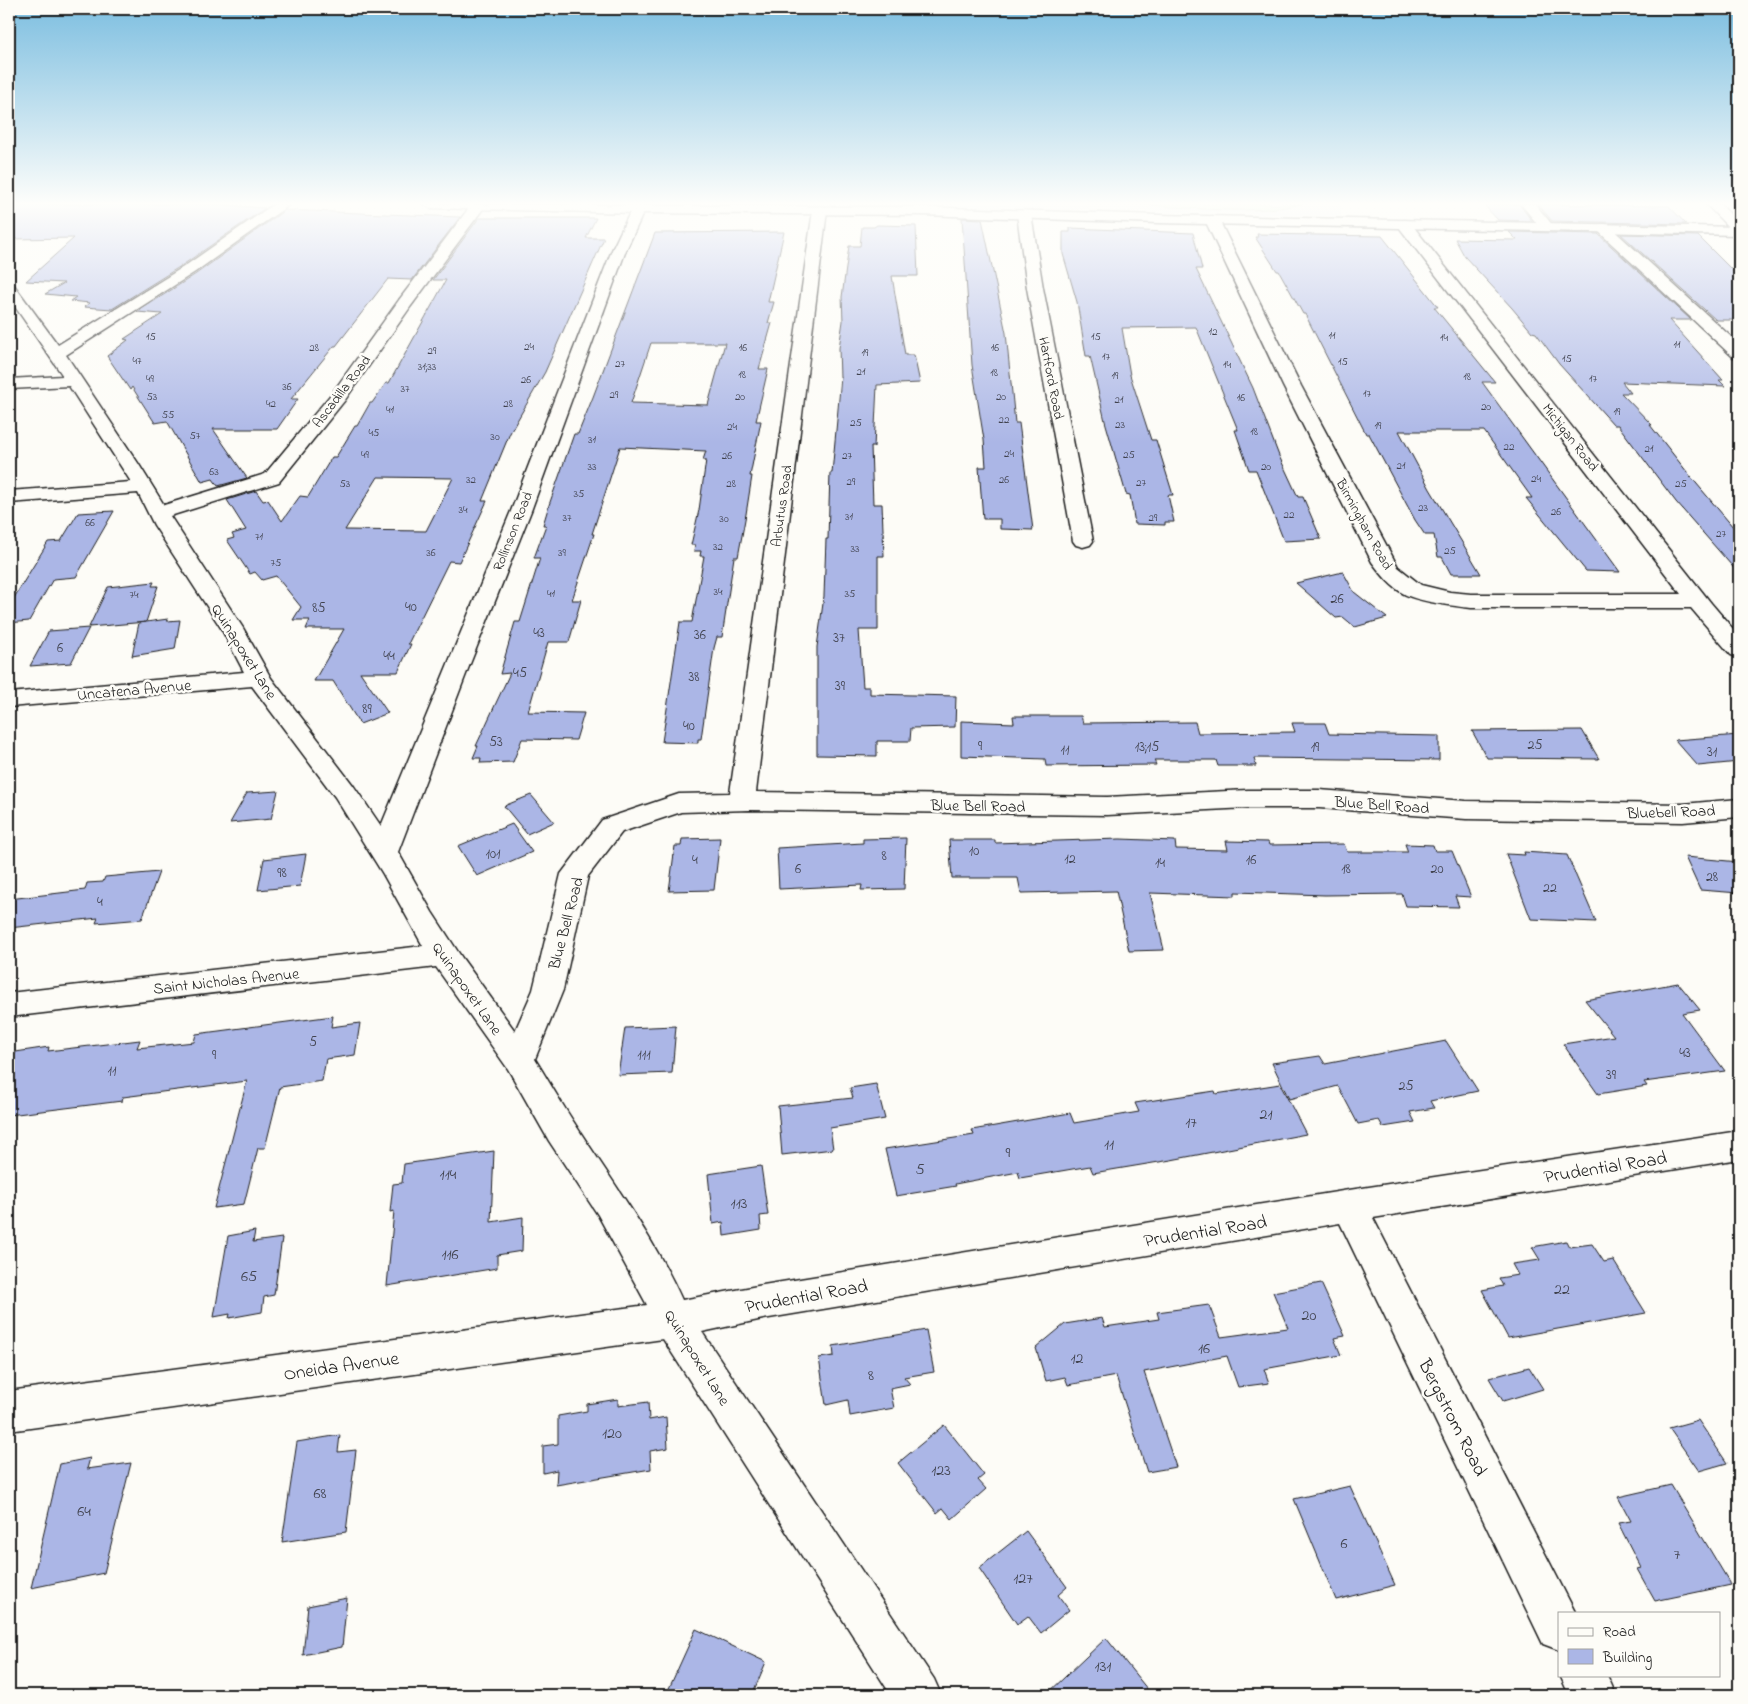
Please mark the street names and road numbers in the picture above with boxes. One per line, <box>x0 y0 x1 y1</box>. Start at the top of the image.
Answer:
street label: Hartford Road <box>1032 335 1069 422</box>
street label: Ascadilla Road <box>308 351 377 433</box>
street label: Michigan Road <box>1536 399 1603 477</box>
street label: Arbutus Road <box>766 464 799 548</box>
street label: Birmingham Road <box>1329 474 1397 575</box>
street label: Rollinson Road <box>488 489 539 574</box>
street label: Quinapoxet Lane <box>204 599 283 705</box>
street label: Uncatena Avenue <box>76 674 193 708</box>
street label: Blue Bell Road <box>1333 791 1430 821</box>
street label: Blue Bell Road <box>929 794 1026 820</box>
street label: Bluebell Road <box>1625 799 1716 827</box>
street label: Blue Bell Road <box>543 875 591 973</box>
street label: Quinapoxet Lane <box>425 938 508 1041</box>
street label: Saint Nicholas Avenue <box>152 962 301 1002</box>
street label: Prudential Road <box>1542 1145 1669 1192</box>
street label: Prudential Road <box>1142 1209 1269 1256</box>
street label: Prudential Road <box>743 1273 870 1322</box>
street label: Quinapoxet Lane <box>657 1305 736 1411</box>
street label: Oneida Avenue <box>282 1346 401 1389</box>
street label: Bergstrom Road <box>1408 1354 1493 1483</box>

